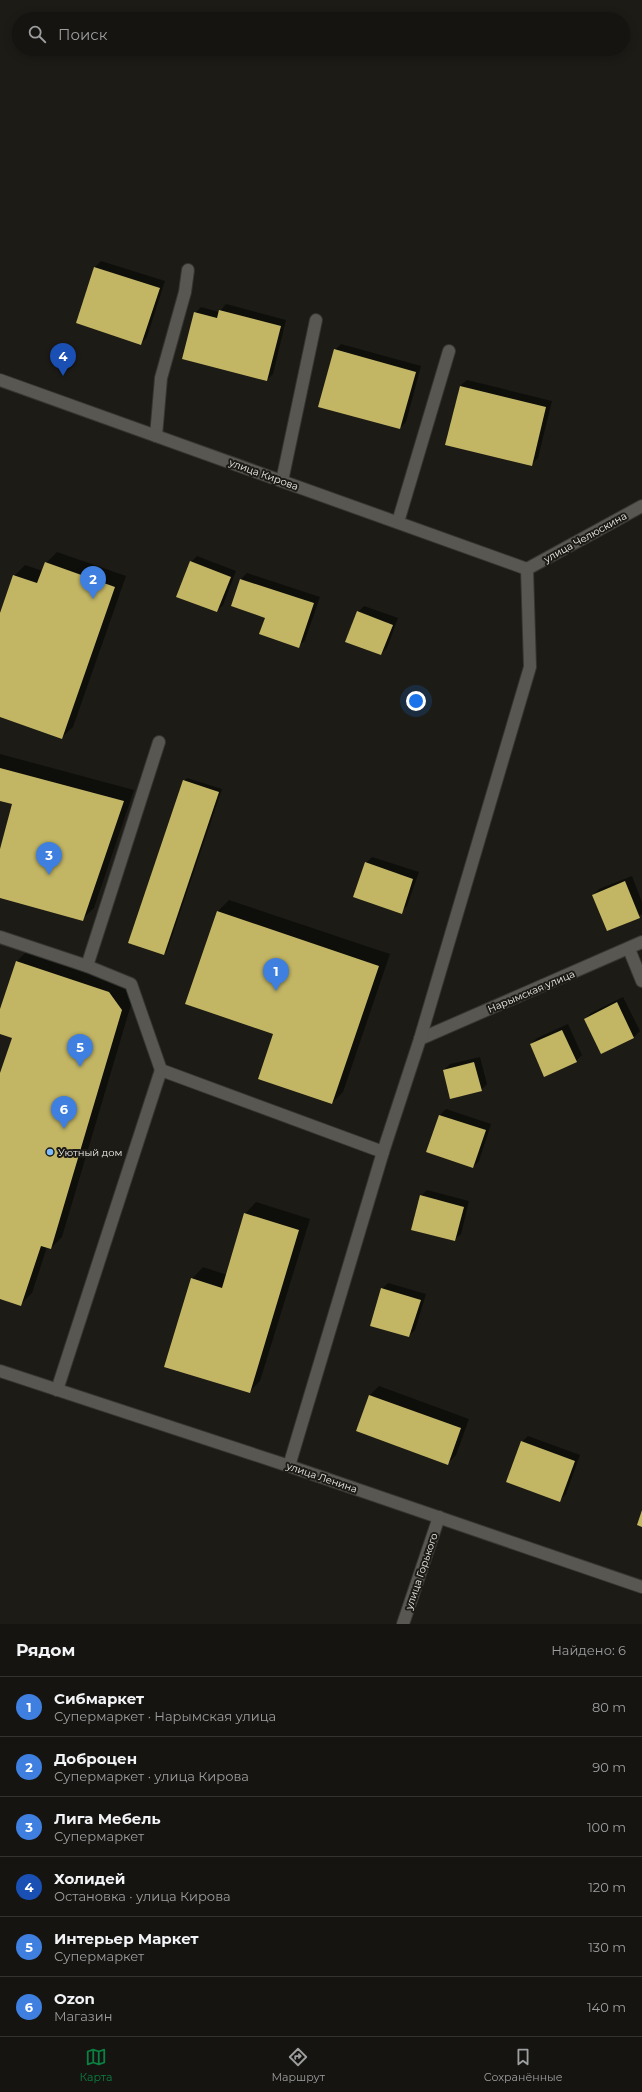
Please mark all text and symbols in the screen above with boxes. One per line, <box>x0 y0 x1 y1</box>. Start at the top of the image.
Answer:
search box <box>12 12 630 56</box>
icon: search <box>26 23 48 45</box>
text: Поиск <box>58 25 107 44</box>
pin: 4 <box>50 343 76 376</box>
street label: улица Кирова <box>226 456 300 493</box>
street label: улица Челюскина <box>541 509 629 566</box>
pin: 2 <box>80 566 106 599</box>
your location <box>406 691 426 711</box>
pin: 3 <box>36 842 62 875</box>
pin: 1 <box>263 958 289 991</box>
street label: Нарымская улица <box>486 967 577 1016</box>
pin: 5 <box>67 1034 93 1067</box>
pin: 6 <box>51 1096 77 1129</box>
place label: Уютный дом <box>58 1146 123 1159</box>
marker: Уютный дом <box>45 1147 55 1157</box>
street label: улица Ленина <box>284 1459 359 1496</box>
street label: улица Горького <box>402 1531 441 1612</box>
text: Рядом <box>16 1640 75 1660</box>
text: Найдено: 6 <box>551 1642 626 1658</box>
text: Сибмаркет <box>54 1689 144 1708</box>
text: 1 <box>26 1699 32 1715</box>
text: 80 m <box>592 1699 626 1715</box>
text: Супермаркет · Нарымская улица <box>54 1708 276 1724</box>
text: Доброцен <box>54 1749 137 1768</box>
text: 2 <box>25 1759 33 1775</box>
text: 90 m <box>592 1759 626 1775</box>
text: Супермаркет · улица Кирова <box>54 1768 249 1784</box>
text: Лига Мебель <box>54 1809 160 1828</box>
text: 3 <box>25 1819 33 1835</box>
text: 100 m <box>587 1819 626 1835</box>
text: Супермаркет <box>54 1828 144 1844</box>
text: Холидей <box>54 1869 126 1888</box>
text: 4 <box>25 1879 33 1895</box>
text: 120 m <box>588 1879 626 1895</box>
text: Остановка · улица Кирова <box>54 1888 231 1904</box>
text: Интерьер Маркет <box>54 1929 199 1948</box>
text: 5 <box>25 1939 33 1955</box>
text: 130 m <box>588 1939 626 1955</box>
text: Супермаркет <box>54 1948 144 1964</box>
text: Ozon <box>54 1989 95 2008</box>
text: 6 <box>25 1999 33 2015</box>
text: 140 m <box>587 1999 626 2015</box>
text: Магазин <box>54 2008 113 2024</box>
tab: Карта <box>79 2046 112 2084</box>
tab: Маршрут <box>271 2046 325 2084</box>
tab: Сохранённые <box>484 2046 563 2084</box>

